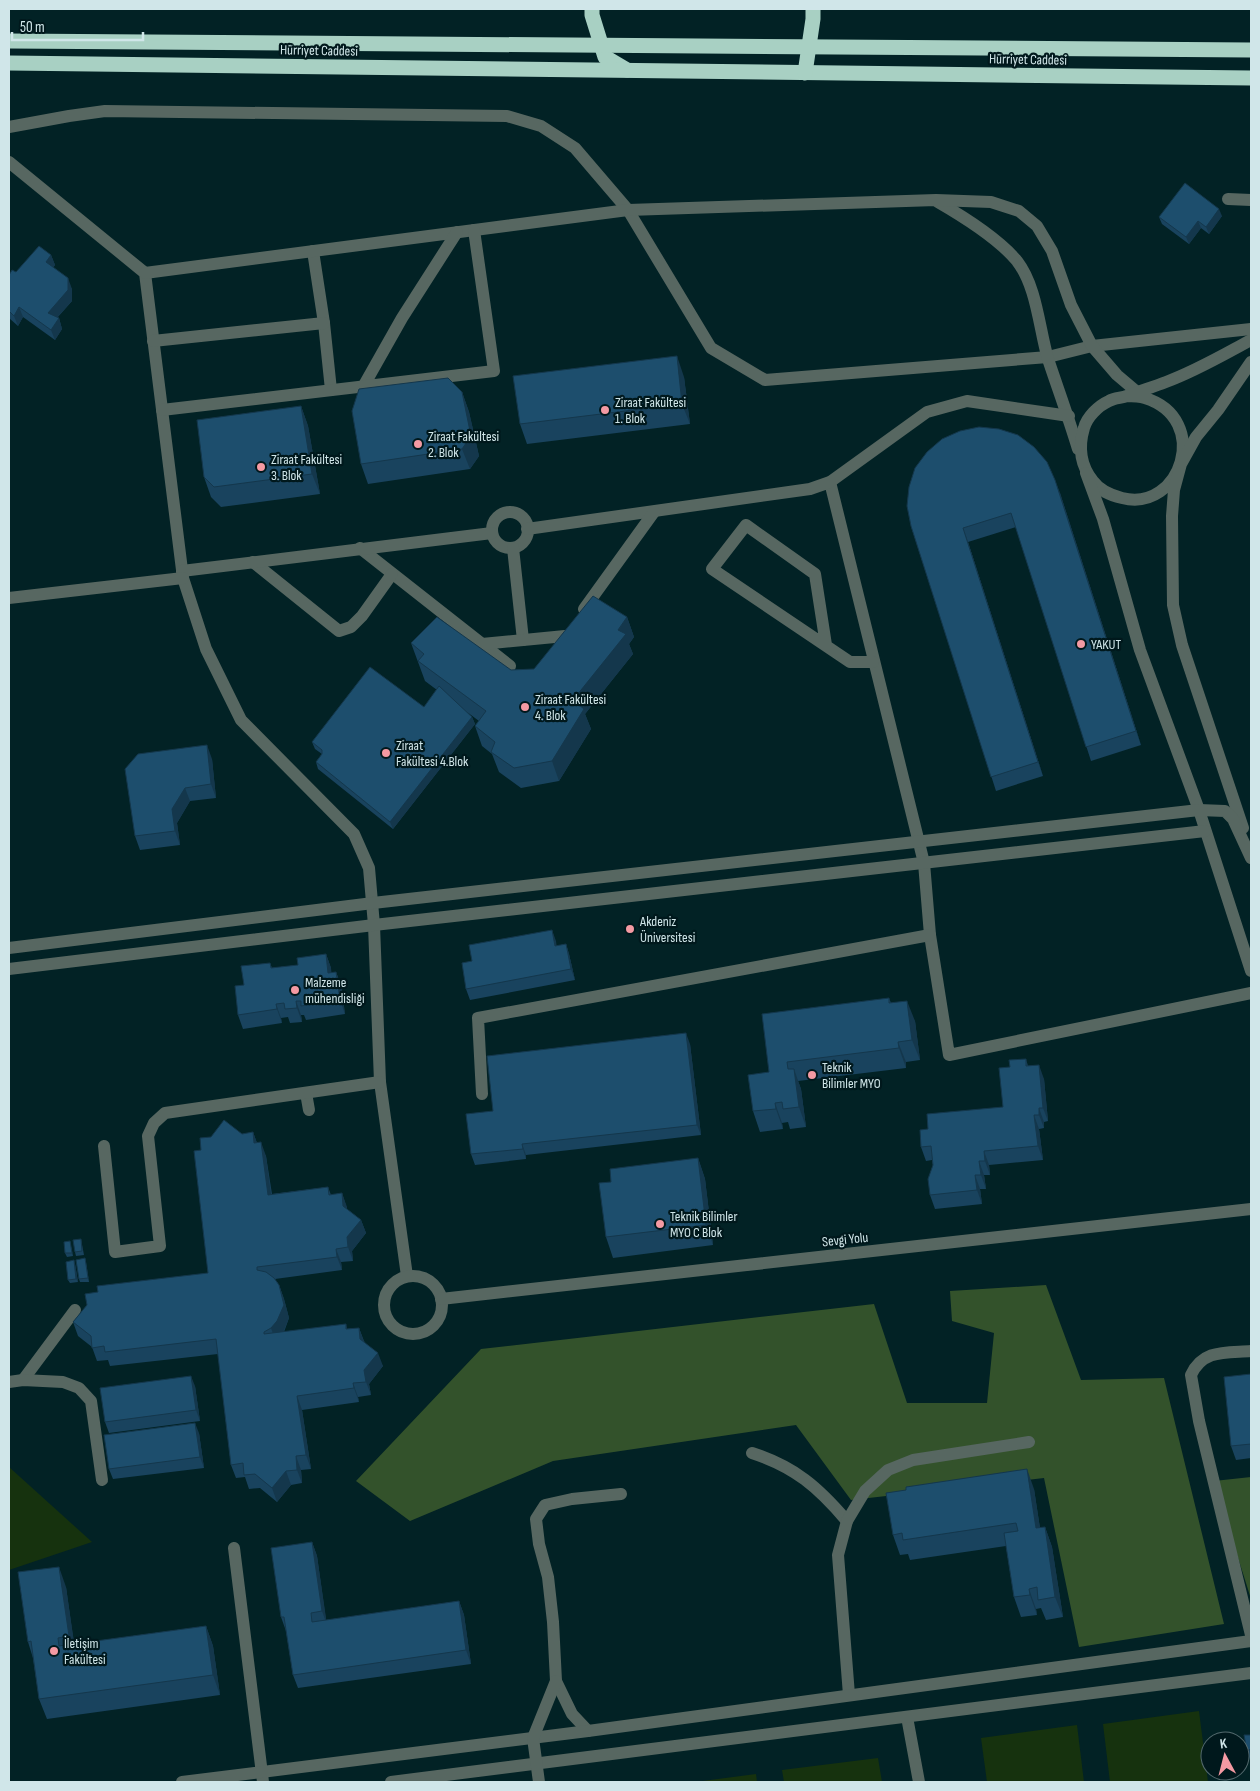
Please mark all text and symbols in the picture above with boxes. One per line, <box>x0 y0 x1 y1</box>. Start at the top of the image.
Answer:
scale bar <box>12 10 144 42</box>
text: 50 m <box>20 18 45 37</box>
street label: Hürriyet Caddesi <box>280 41 358 60</box>
street label: Hürriyet Caddesi <box>989 50 1067 69</box>
place label: Ziraat Fakültesi 1. Blok <box>615 394 686 427</box>
marker: Ziraat Fakültesi 1. Blok <box>599 404 611 416</box>
place label: Ziraat Fakültesi 2. Blok <box>428 428 499 461</box>
marker: Ziraat Fakültesi 2. Blok <box>412 438 424 450</box>
place label: Ziraat Fakültesi 3. Blok <box>271 451 342 484</box>
marker: Ziraat Fakültesi 3. Blok <box>255 461 267 473</box>
place label: YAKUT <box>1091 636 1122 653</box>
marker: YAKUT <box>1075 638 1087 650</box>
place label: Ziraat Fakültesi 4. Blok <box>535 691 606 724</box>
marker: Ziraat Fakültesi 4. Blok <box>519 701 531 713</box>
place label: Ziraat Fakültesi 4.Blok <box>396 737 469 770</box>
marker: Ziraat Fakültesi 4.Blok <box>380 747 392 759</box>
place label: Akdeniz Üniversitesi <box>639 913 695 946</box>
marker: Akdeniz Üniversitesi <box>624 923 636 935</box>
place label: Malzeme mühendisliği <box>305 974 365 1007</box>
marker: Malzeme mühendisliği <box>289 984 301 996</box>
place label: Teknik Bilimler MYO <box>822 1059 881 1092</box>
marker: Teknik Bilimler MYO <box>806 1069 818 1081</box>
place label: Teknik Bilimler MYO C Blok <box>670 1208 737 1241</box>
marker: Teknik Bilimler MYO C Blok <box>654 1218 666 1230</box>
street label: Sevgi Yolu <box>821 1229 869 1250</box>
place label: İletişim Fakültesi <box>64 1635 106 1668</box>
marker: İletişim Fakültesi <box>48 1645 60 1657</box>
north arrow <box>1200 1731 1250 1781</box>
text: K <box>1219 1735 1228 1752</box>

